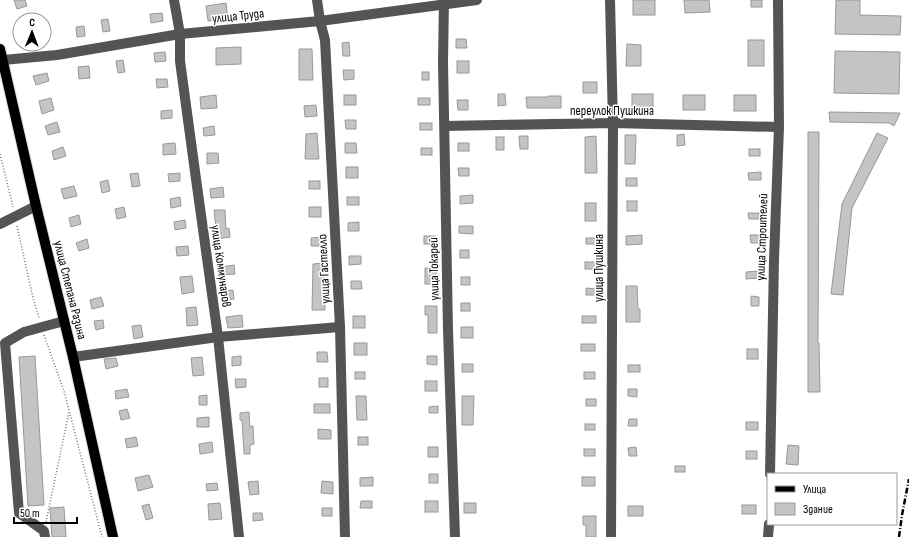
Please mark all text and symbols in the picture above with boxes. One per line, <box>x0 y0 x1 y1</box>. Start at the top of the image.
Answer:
street label: улица Труда <box>211 5 265 27</box>
north arrow <box>12 12 52 52</box>
text: С <box>29 16 35 29</box>
street label: переулок Пушкина <box>570 103 654 119</box>
street label: улица Строителей <box>752 193 772 281</box>
street label: улица Коммунаров <box>207 224 235 308</box>
street label: улица Гастелло <box>314 234 334 304</box>
street label: улица Пушкина <box>591 234 607 302</box>
street label: улица Токарей <box>425 237 443 301</box>
street label: улица Степана Разина <box>50 239 90 341</box>
legend <box>767 473 897 525</box>
text: Улица <box>803 482 827 497</box>
scale bar <box>14 499 77 525</box>
text: Здание <box>803 502 833 517</box>
text: 50 m <box>20 506 40 521</box>

